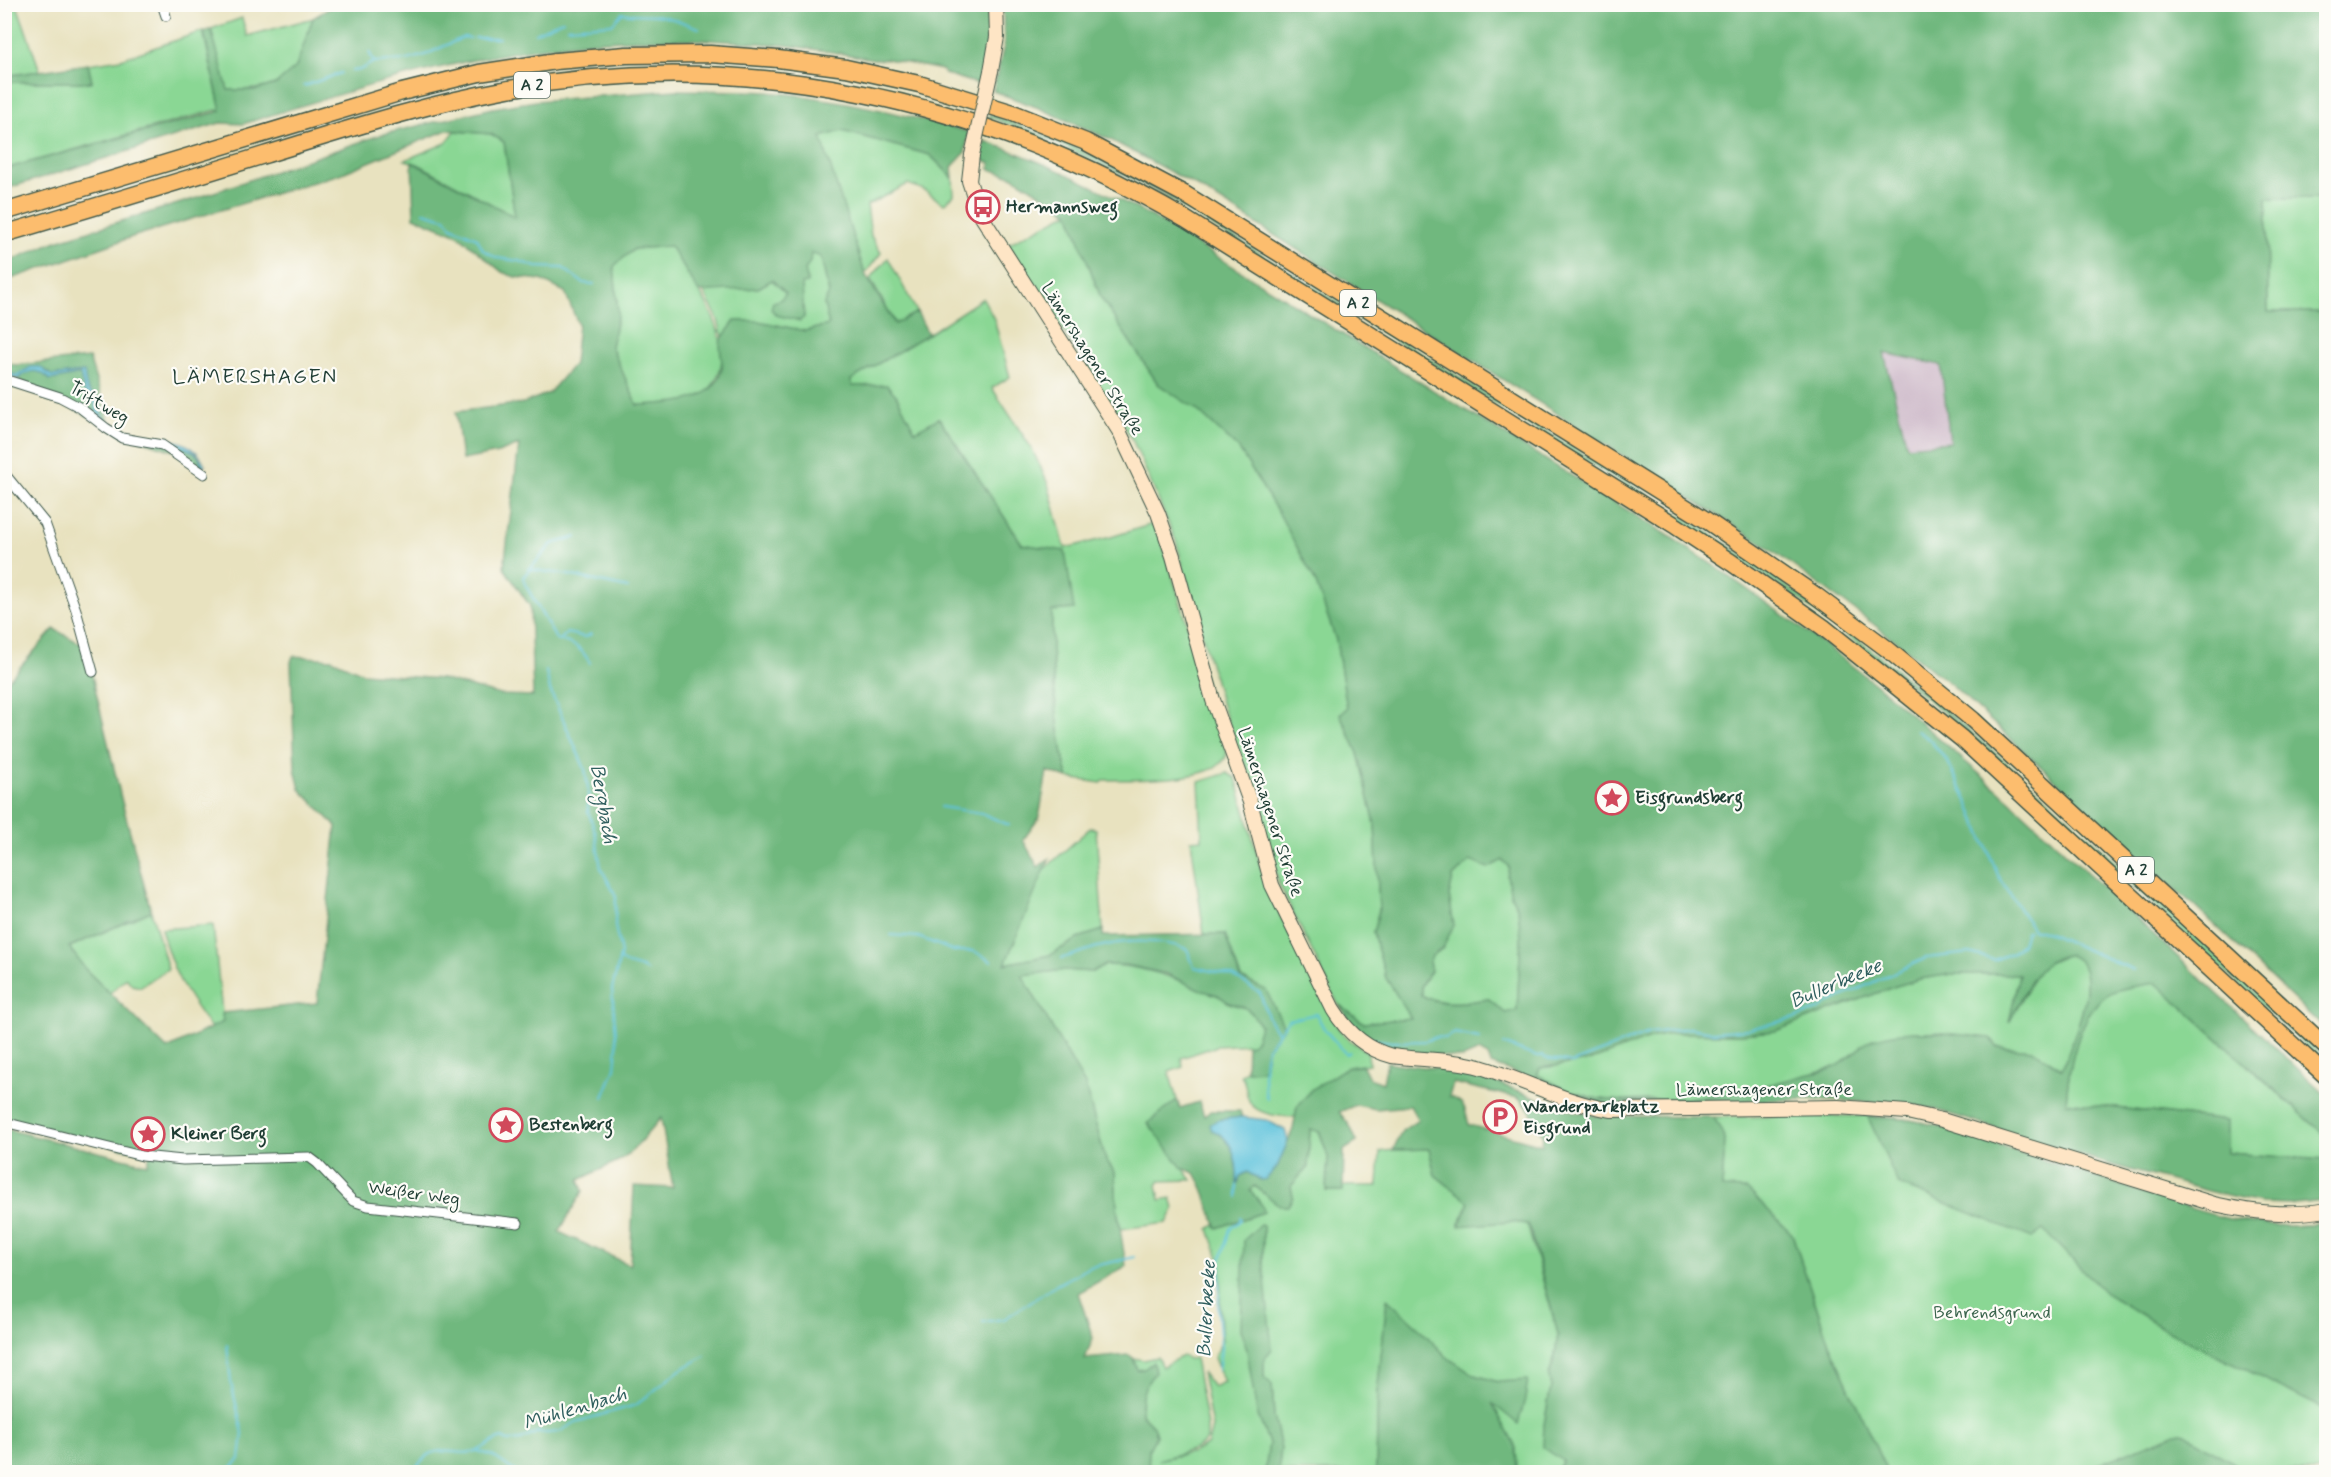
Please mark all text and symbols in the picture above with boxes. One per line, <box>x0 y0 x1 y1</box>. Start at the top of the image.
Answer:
road number: A 2 <box>514 72 550 98</box>
bus stop icon: Hermannsweg <box>965 189 1001 225</box>
place label: Hermannsweg <box>1006 195 1118 221</box>
street label: Lämershagener Straße <box>1035 278 1149 440</box>
road number: A 2 <box>1340 290 1376 316</box>
district label: LÄMERSHAGEN <box>172 363 338 391</box>
street label: Triftweg <box>64 376 134 431</box>
street label: Lämershagener Straße <box>1231 725 1309 900</box>
water label: Bergbach <box>581 762 623 846</box>
place icon: Eisgrundsberg <box>1594 780 1630 816</box>
place label: Eisgrundsberg <box>1635 786 1743 812</box>
road number: A 2 <box>2118 857 2154 883</box>
water label: Bullerbeeke <box>1786 952 1887 1015</box>
street label: Lämershagener Straße <box>1676 1078 1852 1102</box>
place label: Wanderparkplatz Eisgrund <box>1522 1095 1660 1142</box>
parking icon: Wanderparkplatz Eisgrund <box>1482 1099 1518 1135</box>
place icon: Bestenberg <box>488 1107 524 1143</box>
place label: Bestenberg <box>529 1113 613 1139</box>
place icon: Kleiner Berg <box>130 1116 166 1152</box>
place label: Kleiner Berg <box>171 1122 267 1148</box>
street label: Weißer Weg <box>367 1176 461 1213</box>
water label: Bullerbeeke <box>1191 1259 1223 1358</box>
park label: Behrendsgrund <box>1933 1301 2051 1325</box>
water label: Mühlenbach <box>520 1380 630 1437</box>

